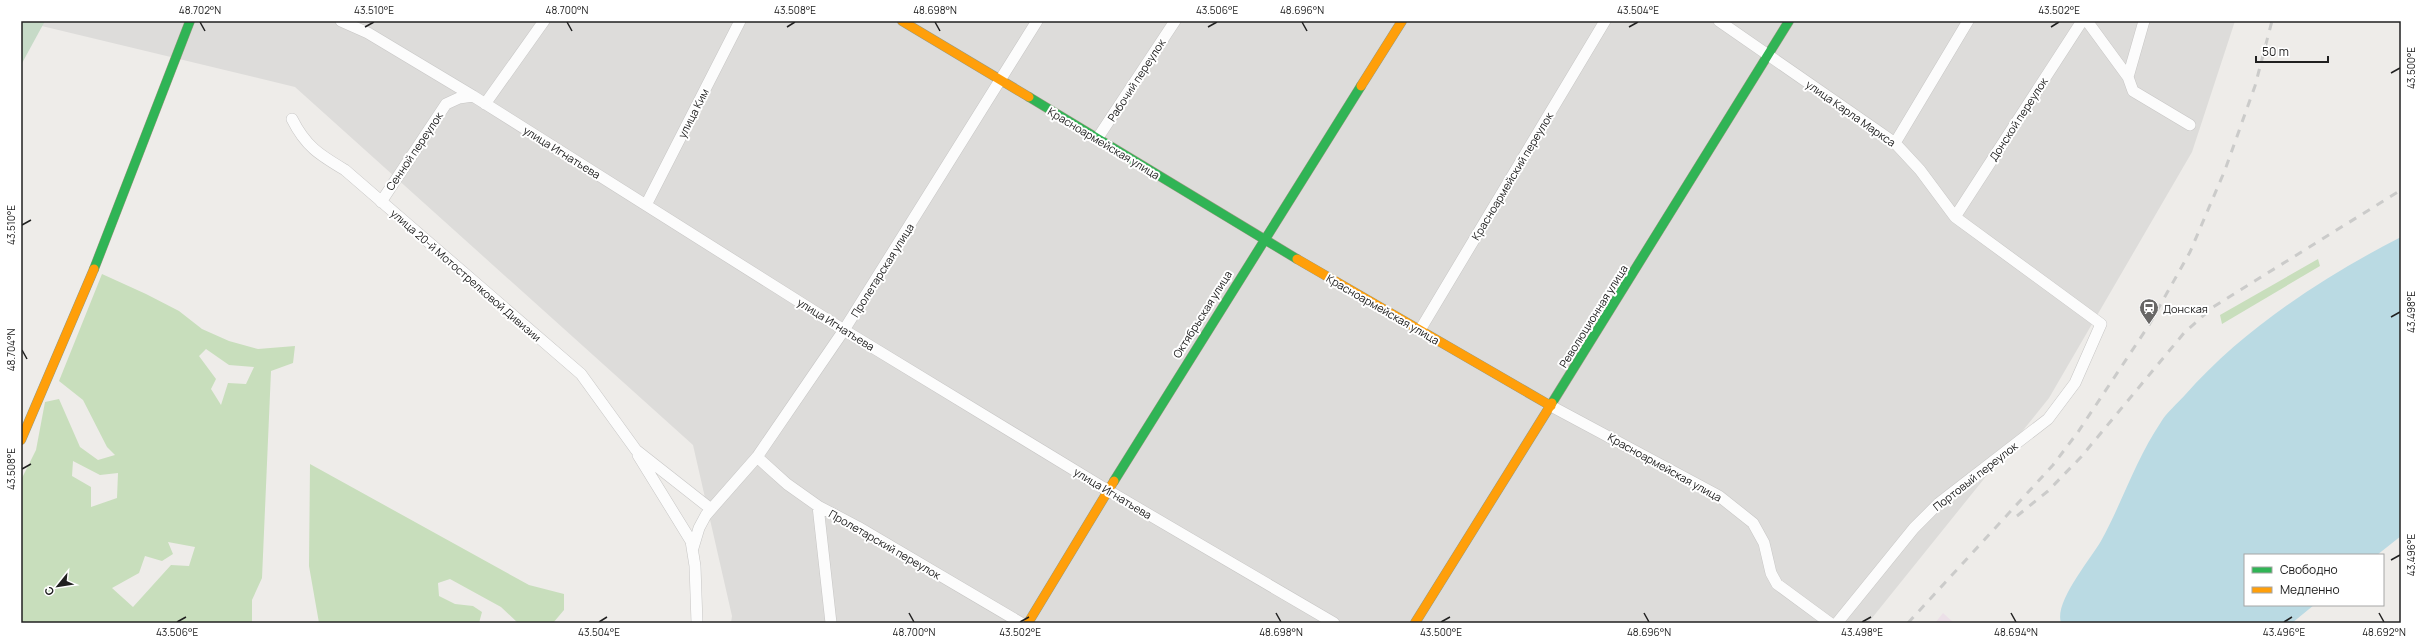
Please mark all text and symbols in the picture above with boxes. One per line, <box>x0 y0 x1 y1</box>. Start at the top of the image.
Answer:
text: 48.702°N <box>179 3 221 17</box>
text: 43.510°E <box>354 3 394 17</box>
text: 48.700°N <box>546 3 589 17</box>
text: 43.508°E <box>774 3 816 17</box>
text: 48.698°N <box>913 3 957 17</box>
text: 43.506°E <box>1196 3 1238 17</box>
text: 48.696°N <box>1280 3 1324 17</box>
text: 43.504°E <box>1617 3 1659 17</box>
text: 43.502°E <box>2038 3 2080 17</box>
street label: Рабочий переулок <box>1104 35 1169 124</box>
scale bar <box>2256 38 2328 64</box>
text: 50 m <box>2262 43 2289 60</box>
text: 43.500°E <box>2404 47 2418 89</box>
street label: Донской переулок <box>1985 74 2051 164</box>
street label: улица Карла Маркса <box>1803 76 1899 150</box>
street label: улица Ким <box>674 86 712 140</box>
street label: Красноармейская улица <box>1045 104 1163 182</box>
street label: Сенной переулок <box>382 108 446 193</box>
street label: Красноармейский переулок <box>1468 109 1557 243</box>
street label: улица Игнатьева <box>521 122 603 182</box>
text: 43.510°E <box>4 205 18 245</box>
street label: улица 20-й Мотострелковой Дивизии <box>387 205 545 345</box>
street label: Пролетарская улица <box>847 220 917 320</box>
street label: Революционная улица <box>1555 262 1631 370</box>
street label: Октябрьская улица <box>1169 267 1235 361</box>
street label: Красноармейская улица <box>1324 270 1442 348</box>
text: 43.498°E <box>2404 291 2418 333</box>
street label: улица Игнатьева <box>795 294 877 354</box>
station icon: Донская <box>2138 297 2160 325</box>
place label: Донская <box>2163 301 2208 316</box>
text: 48.704°N <box>4 329 18 371</box>
street label: Красноармейская улица <box>1605 429 1725 505</box>
street label: Портовый переулок <box>1930 438 2021 514</box>
text: 43.508°E <box>4 448 18 490</box>
street label: улица Игнатьева <box>1071 464 1155 522</box>
street label: Пролетарский переулок <box>826 506 944 583</box>
text: 43.496°E <box>2404 534 2418 576</box>
legend <box>2244 554 2384 606</box>
text: Свободно <box>2280 561 2338 578</box>
north arrow <box>38 566 78 606</box>
text: Медленно <box>2280 581 2340 598</box>
text: С <box>40 584 57 599</box>
text: 43.506°E <box>156 625 198 639</box>
text: 43.504°E <box>578 625 620 639</box>
text: 48.700°N <box>893 625 936 639</box>
text: 43.502°E <box>999 625 1041 639</box>
text: 48.698°N <box>1259 625 1303 639</box>
text: 43.500°E <box>1420 625 1462 639</box>
text: 48.696°N <box>1627 625 1671 639</box>
text: 43.498°E <box>1841 625 1883 639</box>
text: 48.694°N <box>1994 625 2038 639</box>
text: 43.496°E <box>2263 625 2305 639</box>
text: 48.692°N <box>2362 625 2406 639</box>

